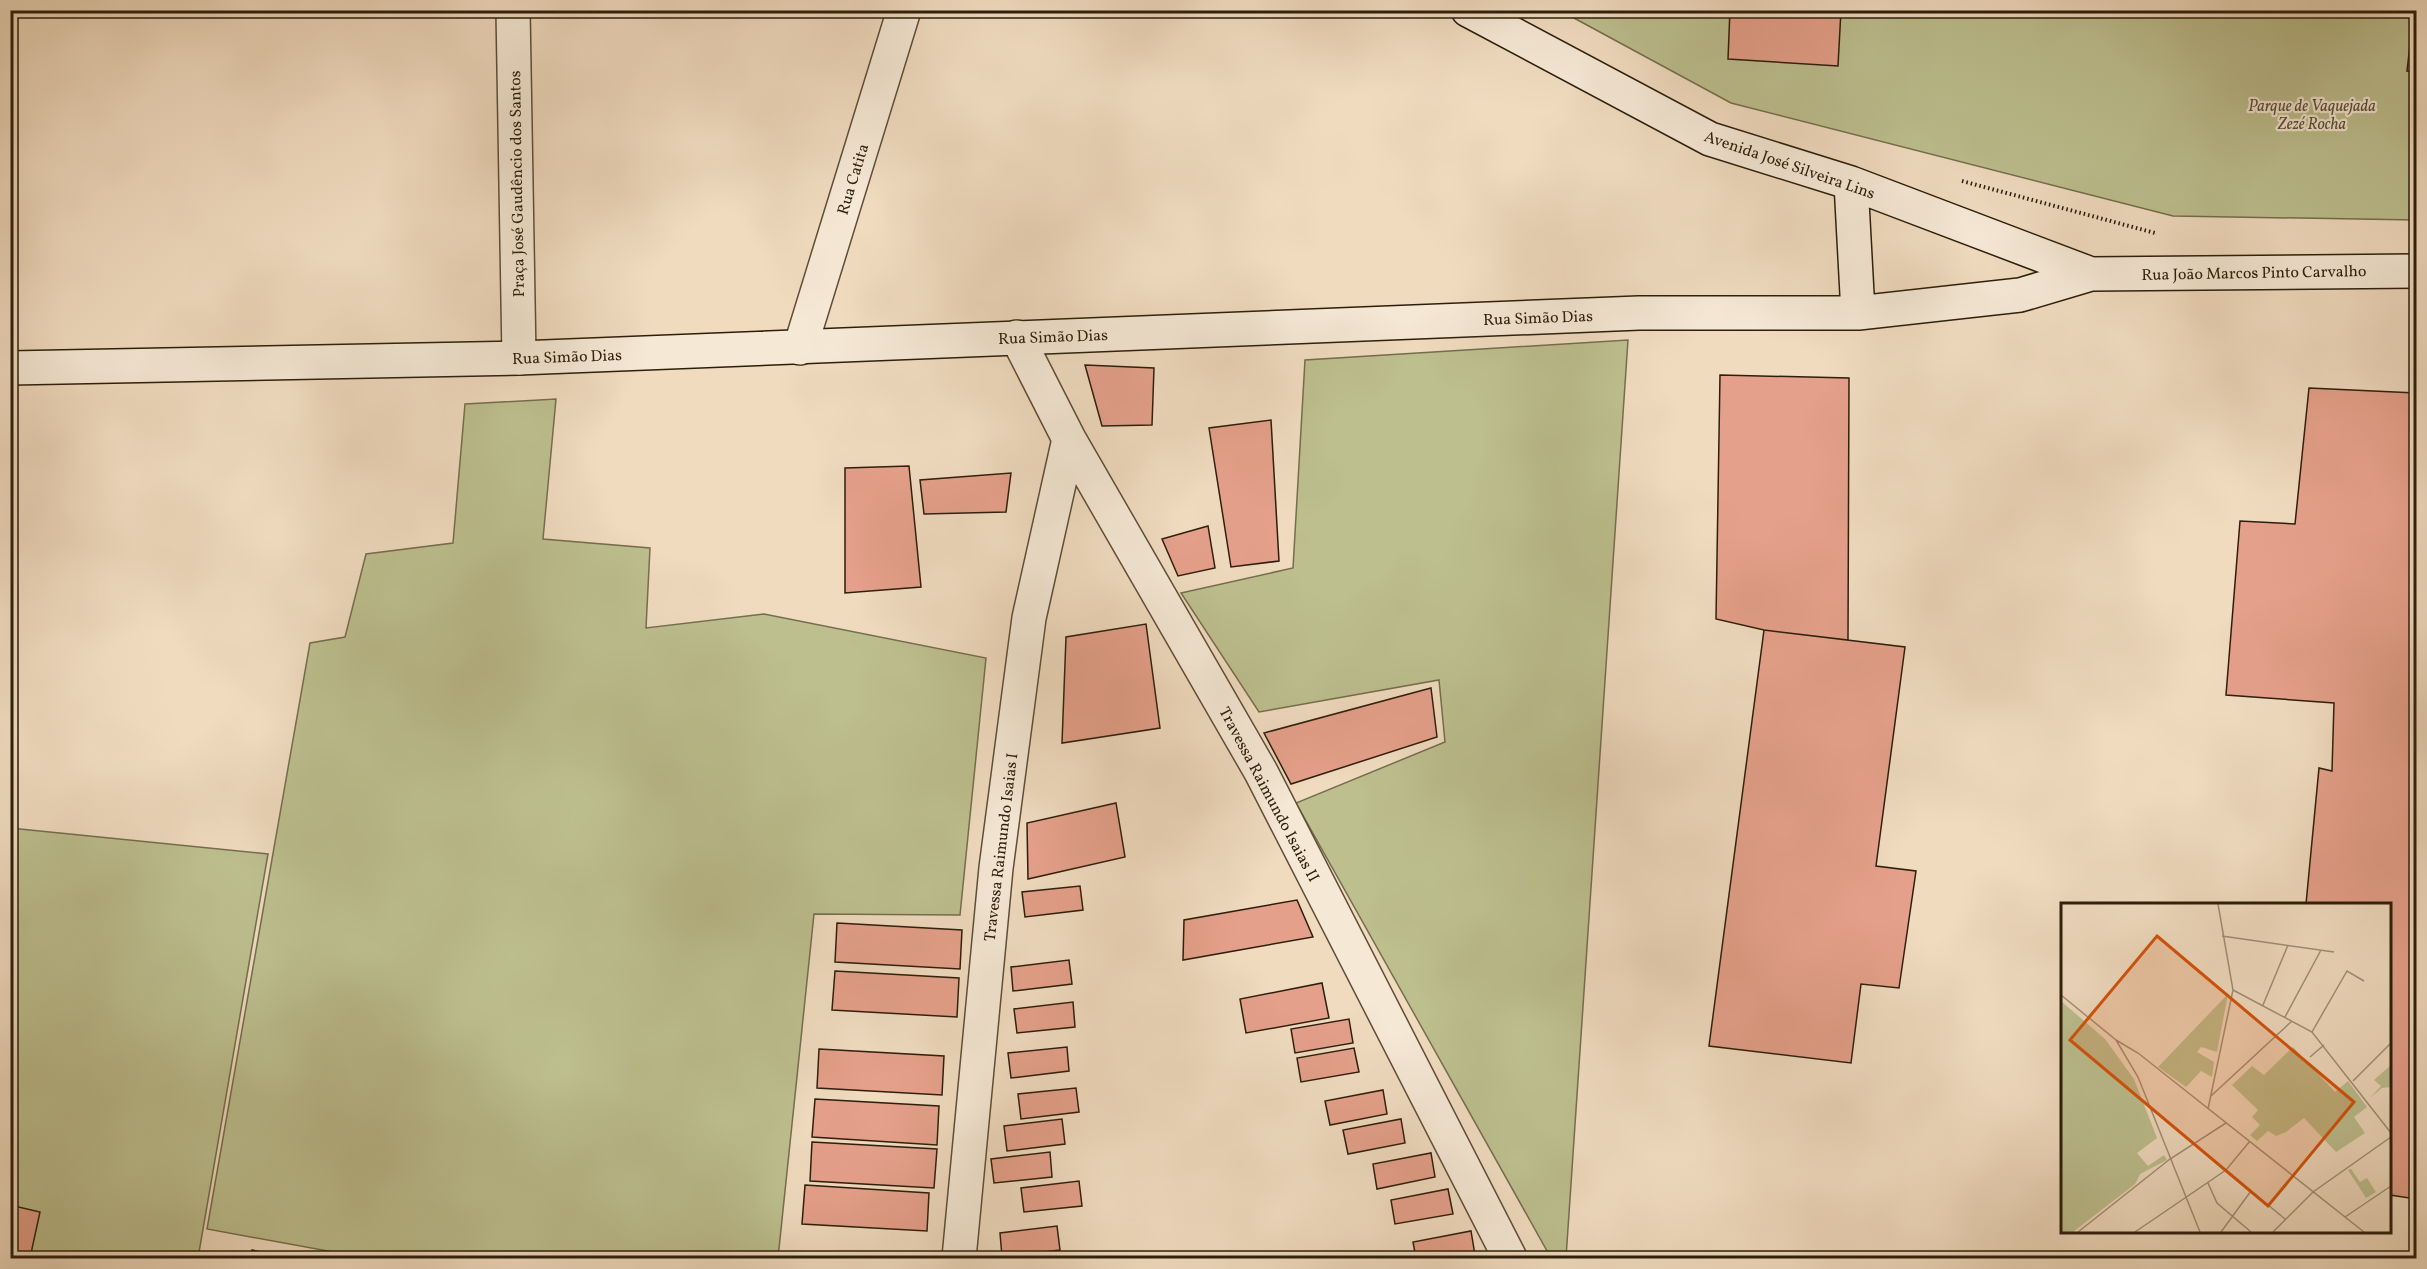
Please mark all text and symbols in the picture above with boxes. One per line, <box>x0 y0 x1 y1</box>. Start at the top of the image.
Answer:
street label: Praça José Gaudêncio dos Santos <box>505 70 531 298</box>
park label: Parque de Vaquejada Zezé Rocha <box>2248 96 2376 136</box>
street label: Avenida José Silveira Lins <box>1701 126 1878 206</box>
street label: Rua Catita <box>833 141 875 218</box>
street label: Rua João Marcos Pinto Carvalho <box>2141 261 2367 287</box>
street label: Rua Simão Dias <box>1483 306 1594 332</box>
street label: Rua Simão Dias <box>998 325 1109 351</box>
street label: Rua Simão Dias <box>512 345 623 371</box>
street label: Travessa Raimundo Isaias II <box>1213 703 1324 886</box>
street label: Travessa Raimundo Isaias I <box>979 752 1024 943</box>
inset map <box>2061 903 2391 1233</box>

